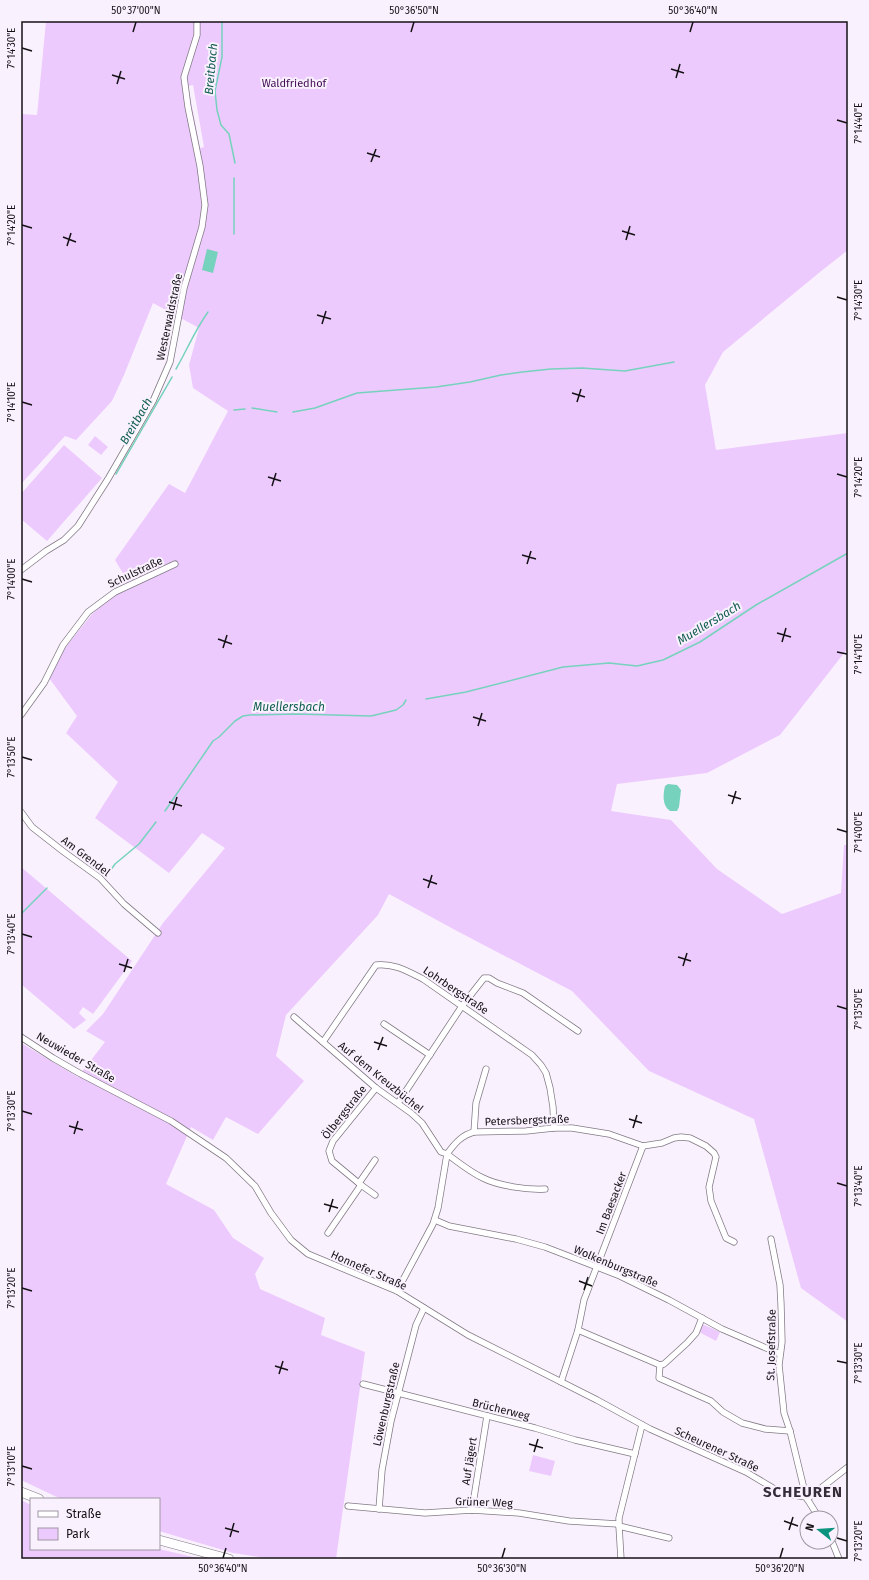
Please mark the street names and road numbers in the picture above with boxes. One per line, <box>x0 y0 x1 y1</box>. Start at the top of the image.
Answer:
street label: Westerwaldstraße <box>154 272 185 362</box>
street label: Schulstraße <box>106 554 165 591</box>
street label: Am Grendel <box>59 834 113 879</box>
street label: Lohrbergstraße <box>421 964 491 1017</box>
street label: Neuwieder Straße <box>34 1030 118 1085</box>
street label: Auf dem Kreuzbüchel <box>336 1039 426 1116</box>
street label: Ölbergstraße <box>319 1082 369 1142</box>
street label: Petersbergstraße <box>484 1113 570 1128</box>
street label: Im Baesacker <box>594 1169 630 1236</box>
street label: Wolkenburgstraße <box>572 1243 660 1290</box>
street label: Honnefer Straße <box>329 1248 409 1293</box>
street label: St. Josefstraße <box>764 1309 779 1381</box>
street label: Löwenburgstraße <box>370 1361 403 1448</box>
street label: Brücherweg <box>471 1396 531 1423</box>
street label: Scheurener Straße <box>672 1424 761 1475</box>
street label: Auf Jägert <box>459 1436 480 1486</box>
street label: Grüner Weg <box>455 1495 513 1510</box>

